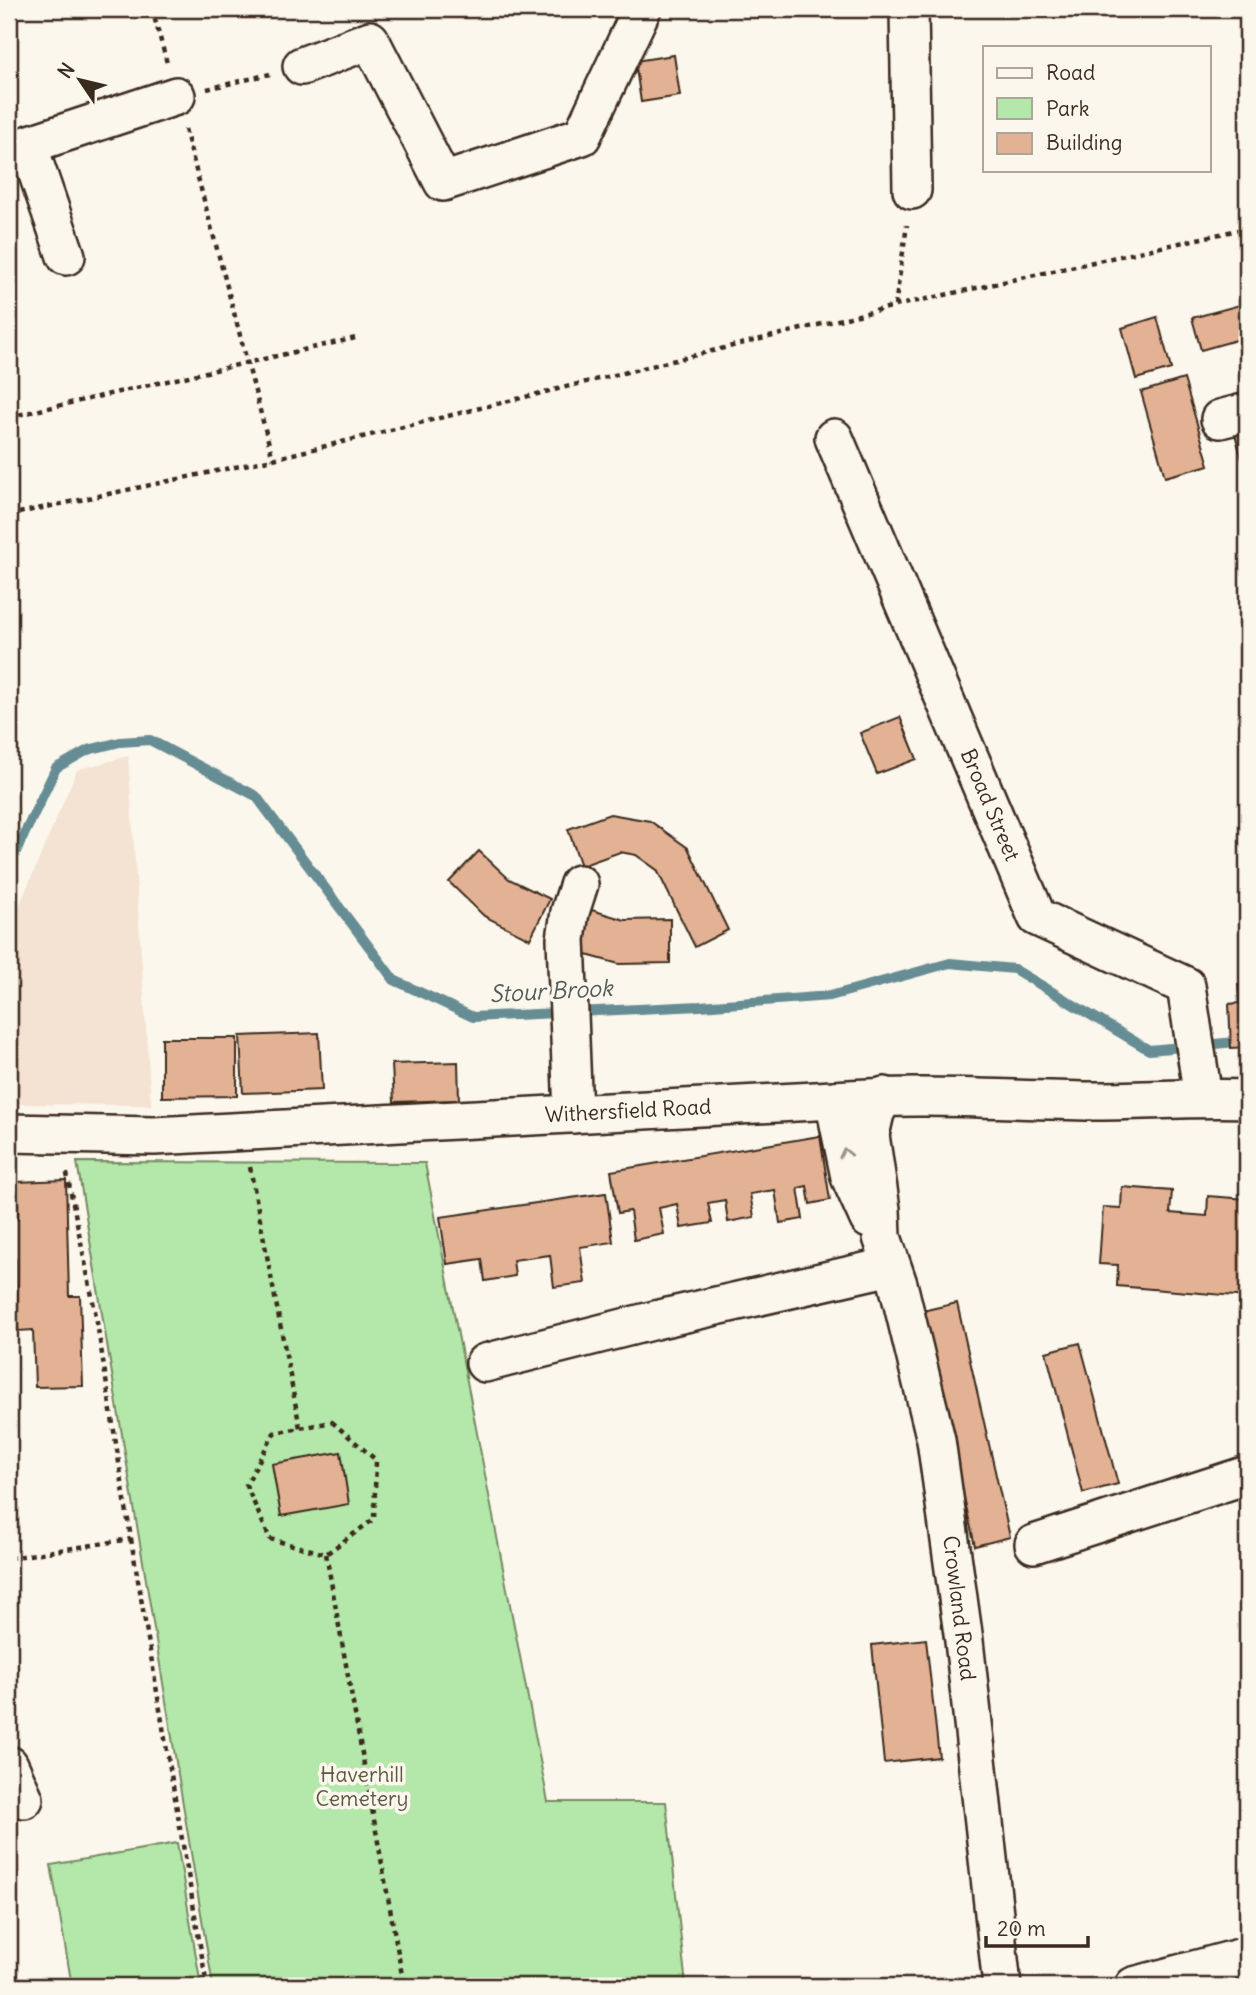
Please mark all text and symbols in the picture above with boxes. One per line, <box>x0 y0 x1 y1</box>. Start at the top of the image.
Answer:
north arrow <box>46 46 116 116</box>
legend <box>983 46 1210 172</box>
text: N <box>52 58 80 83</box>
text: Road <box>1046 59 1095 86</box>
text: Park <box>1046 95 1089 122</box>
text: Building <box>1046 129 1122 156</box>
street label: Broad Street <box>955 745 1026 865</box>
water label: Stour Brook <box>489 973 615 1008</box>
street label: Withersfield Road <box>544 1093 712 1128</box>
one-way arrow <box>839 1147 854 1159</box>
street label: Crowland Road <box>937 1534 982 1682</box>
park label: Haverhill Cemetery <box>316 1761 409 1812</box>
scale bar <box>986 1904 1088 1948</box>
text: 20 m <box>997 1915 1046 1942</box>

